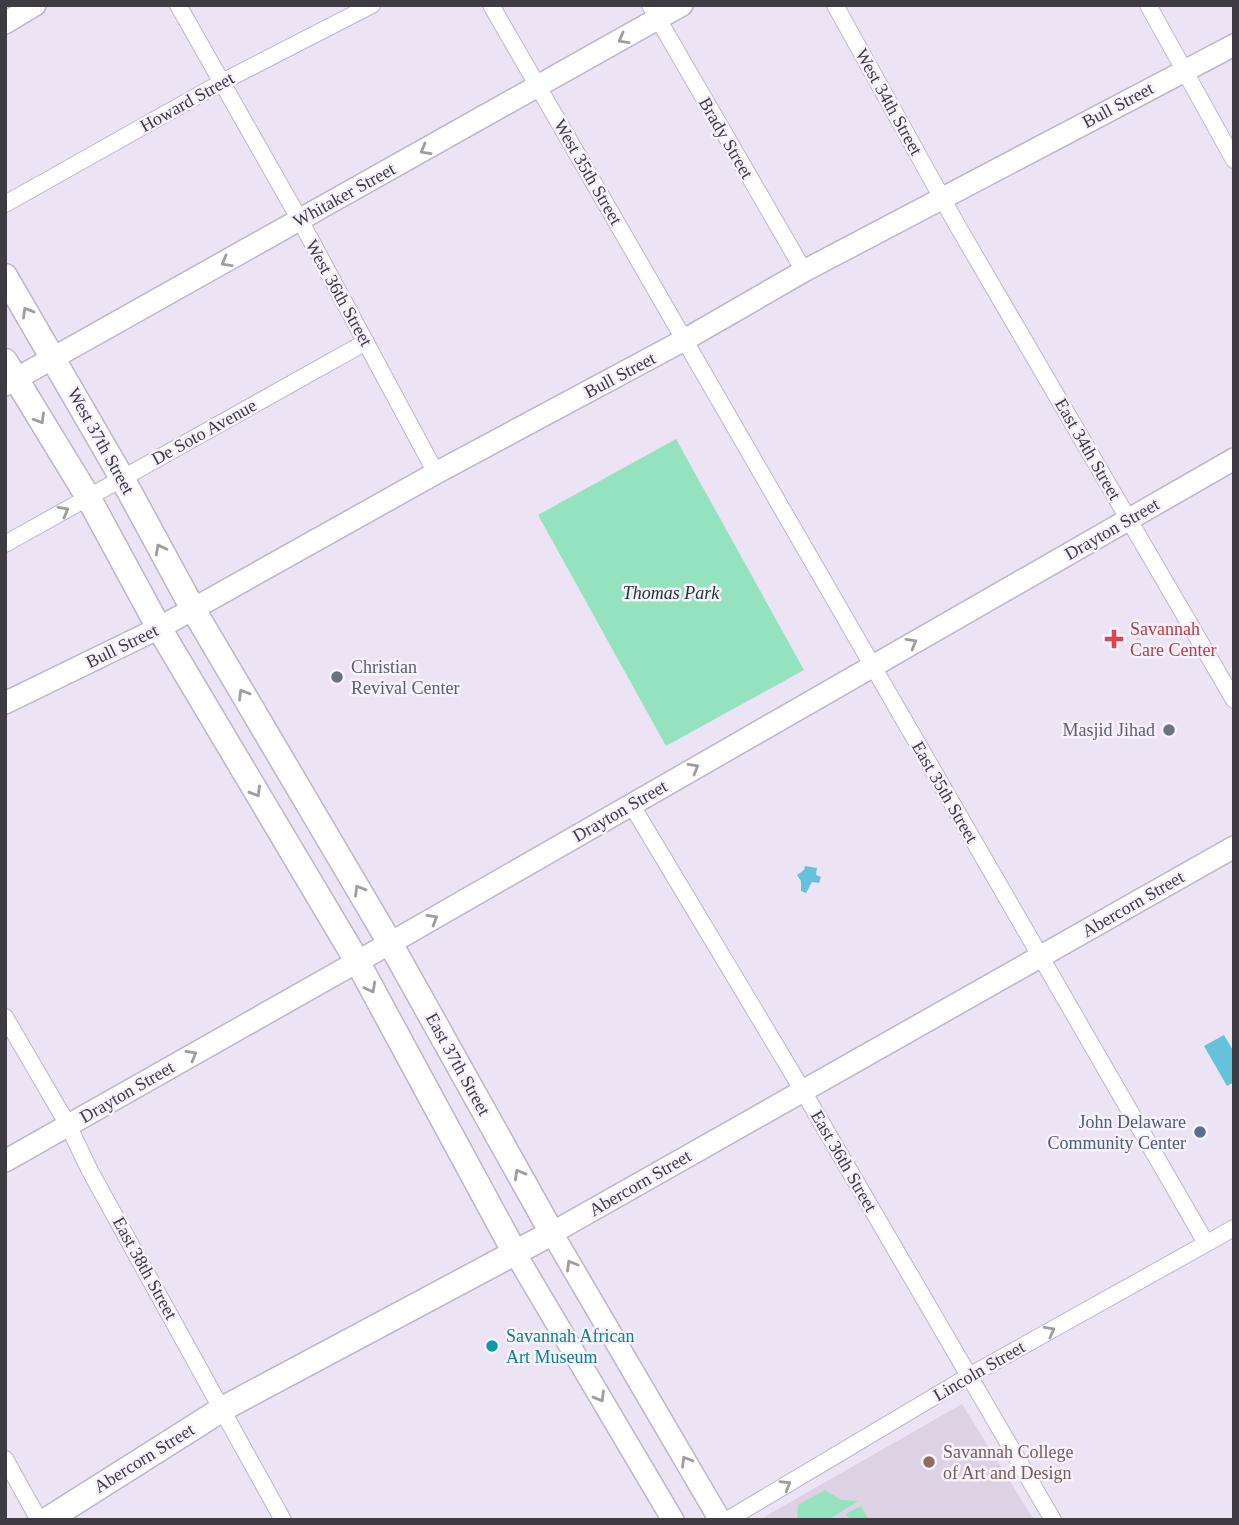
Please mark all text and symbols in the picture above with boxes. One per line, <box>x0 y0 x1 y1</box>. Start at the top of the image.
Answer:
one-way arrow <box>618 31 630 44</box>
street label: West 34th Street <box>852 45 926 159</box>
street label: Howard Street <box>136 68 238 136</box>
street label: Bull Street <box>1079 78 1157 132</box>
street label: Brady Street <box>695 94 757 182</box>
street label: West 35th Street <box>550 116 626 228</box>
one-way arrow <box>419 142 432 155</box>
street label: Whitaker Street <box>290 159 398 231</box>
street label: West 36th Street <box>302 236 376 350</box>
one-way arrow <box>221 254 234 267</box>
one-way arrow <box>22 307 35 320</box>
street label: Bull Street <box>581 348 659 402</box>
street label: West 37th Street <box>64 384 138 498</box>
street label: De Soto Avenue <box>148 395 260 469</box>
street label: East 34th Street <box>1051 395 1125 503</box>
one-way arrow <box>32 412 45 425</box>
street label: Drayton Street <box>1061 494 1163 564</box>
one-way arrow <box>56 506 69 519</box>
one-way arrow <box>155 544 168 556</box>
park label: Thomas Park <box>623 583 720 603</box>
place label: Savannah Care Center <box>1130 619 1216 660</box>
street label: Bull Street <box>83 620 161 672</box>
marker: Savannah Care Center <box>1104 629 1124 649</box>
one-way arrow <box>905 638 918 651</box>
place label: Christian Revival Center <box>351 657 459 698</box>
marker: Christian Revival Center <box>329 669 345 685</box>
one-way arrow <box>238 689 251 702</box>
place label: Masjid Jihad <box>1063 720 1155 740</box>
marker: Masjid Jihad <box>1161 722 1177 738</box>
street label: East 35th Street <box>908 738 982 846</box>
one-way arrow <box>686 763 699 776</box>
street label: Drayton Street <box>569 776 671 846</box>
one-way arrow <box>248 784 261 797</box>
street label: Abercorn Street <box>1078 867 1188 941</box>
one-way arrow <box>354 885 367 898</box>
one-way arrow <box>426 914 439 927</box>
one-way arrow <box>363 981 377 993</box>
street label: East 37th Street <box>422 1009 494 1119</box>
one-way arrow <box>185 1050 198 1063</box>
street label: Drayton Street <box>76 1057 178 1127</box>
street label: East 36th Street <box>807 1107 881 1215</box>
place label: John Delaware Community Center <box>1048 1112 1186 1153</box>
marker: John Delaware Community Center <box>1192 1124 1208 1140</box>
street label: Abercorn Street <box>585 1146 695 1220</box>
one-way arrow <box>514 1168 527 1181</box>
street label: East 38th Street <box>109 1213 181 1323</box>
one-way arrow <box>566 1259 579 1272</box>
place label: Savannah African Art Museum <box>506 1326 634 1367</box>
one-way arrow <box>1043 1326 1055 1339</box>
street label: Lincoln Street <box>930 1337 1028 1405</box>
marker: Savannah African Art Museum <box>484 1338 500 1354</box>
one-way arrow <box>591 1389 604 1402</box>
street label: Abercorn Street <box>90 1419 198 1497</box>
place label: Savannah College of Art and Design <box>943 1442 1073 1483</box>
marker: Savannah College of Art and Design <box>921 1454 937 1470</box>
one-way arrow <box>681 1455 694 1468</box>
one-way arrow <box>778 1480 791 1493</box>

